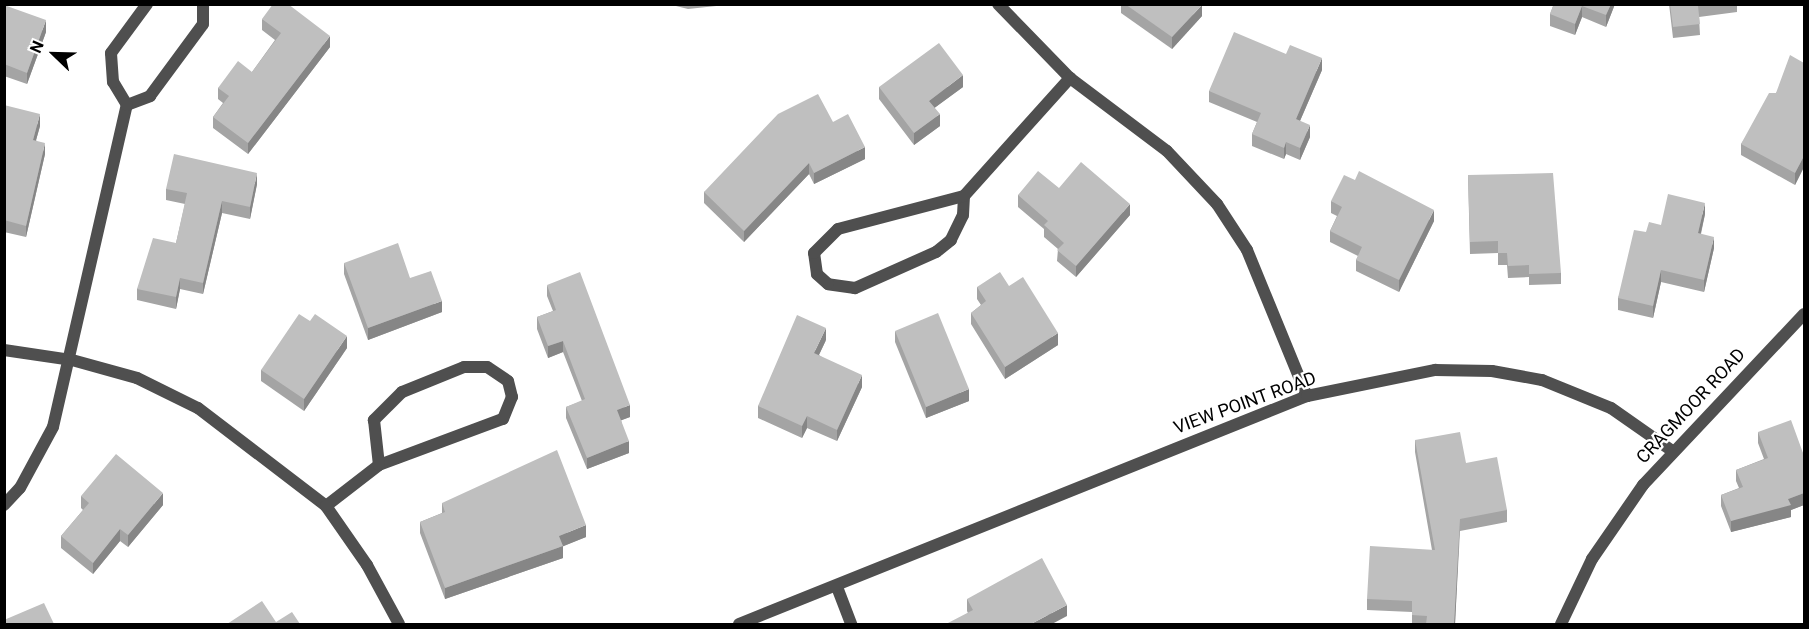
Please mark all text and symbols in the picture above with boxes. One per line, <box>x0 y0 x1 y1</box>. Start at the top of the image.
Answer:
north arrow <box>24 24 84 84</box>
text: N <box>26 38 48 56</box>
street label: CRAGMOOR ROAD <box>1632 344 1750 468</box>
street label: VIEW POINT ROAD <box>1171 367 1319 439</box>

